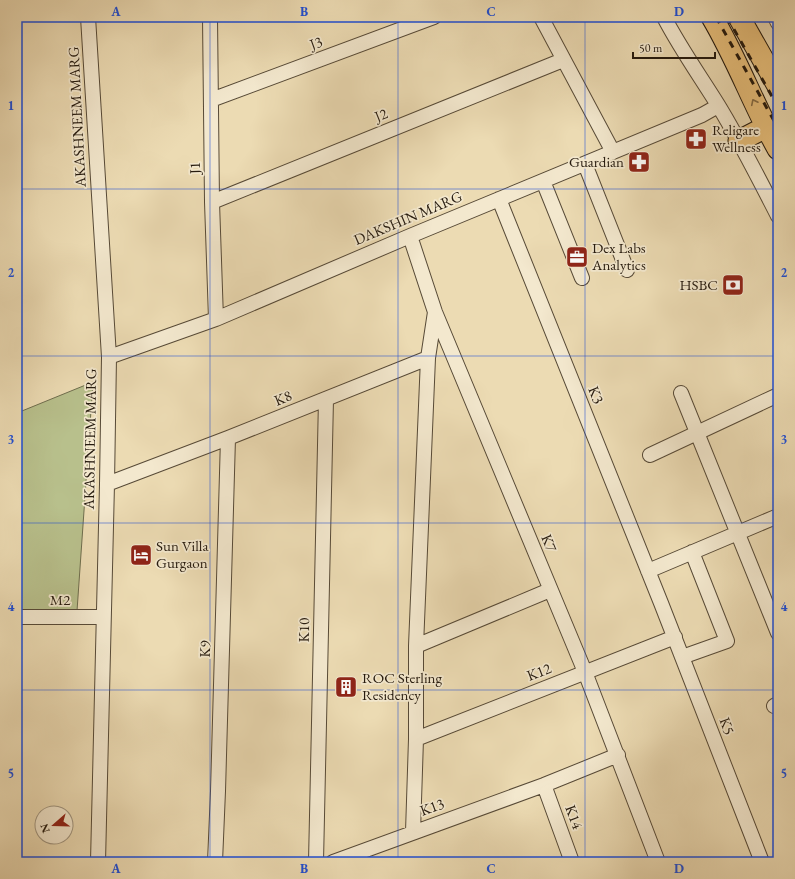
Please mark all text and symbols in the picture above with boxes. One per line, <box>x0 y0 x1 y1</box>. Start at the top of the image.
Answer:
text: A <box>110 3 121 20</box>
text: B <box>300 3 308 20</box>
text: C <box>486 3 496 20</box>
text: D <box>674 3 684 20</box>
street label: J3 <box>305 31 325 54</box>
scale bar <box>633 34 715 60</box>
text: 50 m <box>639 40 663 56</box>
street label: AKASHNEEM MARG <box>63 46 90 189</box>
text: 1 <box>8 97 15 114</box>
text: 1 <box>781 97 788 114</box>
one-way arrow <box>751 99 759 107</box>
street label: J2 <box>370 103 391 126</box>
place label: Religare Wellness <box>712 120 761 156</box>
pharmacy icon: Religare Wellness <box>683 126 709 152</box>
pharmacy icon: Guardian <box>626 149 652 175</box>
place label: Guardian <box>569 152 624 171</box>
street label: J1 <box>185 162 204 176</box>
street label: DAKSHIN MARG <box>351 186 465 249</box>
place label: Dex Labs Analytics <box>591 238 646 274</box>
office icon: Dex Labs Analytics <box>564 244 590 270</box>
text: 2 <box>8 264 15 281</box>
text: 2 <box>781 264 788 281</box>
bank icon: HSBC <box>720 272 746 298</box>
place label: HSBC <box>679 275 718 294</box>
street label: AKASHNEEM MARG <box>79 368 100 511</box>
street label: K3 <box>584 383 609 406</box>
street label: K8 <box>271 385 294 410</box>
text: 3 <box>8 431 15 448</box>
text: 3 <box>781 431 788 448</box>
street label: K7 <box>537 531 562 555</box>
place label: Sun Villa Gurgaon <box>156 536 208 572</box>
hotel icon: Sun Villa Gurgaon <box>128 542 154 568</box>
street label: M2 <box>50 590 71 609</box>
text: 4 <box>8 598 15 615</box>
text: 4 <box>781 598 788 615</box>
street label: K10 <box>294 618 313 642</box>
street label: K9 <box>195 640 214 658</box>
street label: K12 <box>524 658 554 685</box>
place label: ROC Sterling Residency <box>362 668 443 704</box>
building icon: ROC Sterling Residency <box>333 674 359 700</box>
street label: K5 <box>715 714 739 737</box>
text: 5 <box>8 765 14 782</box>
text: 5 <box>781 765 787 782</box>
street label: K13 <box>417 793 447 820</box>
street label: K14 <box>561 802 588 832</box>
north arrow <box>34 805 74 845</box>
text: N <box>36 822 53 835</box>
text: A <box>110 860 121 877</box>
text: B <box>300 860 308 877</box>
text: C <box>486 860 496 877</box>
text: D <box>674 860 684 877</box>

